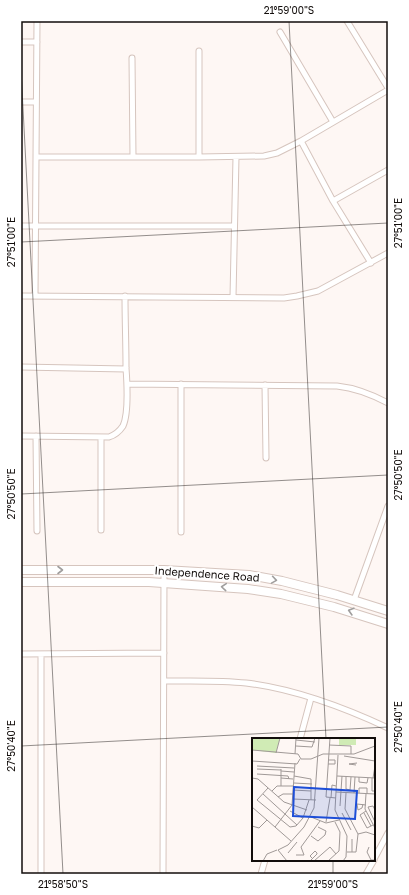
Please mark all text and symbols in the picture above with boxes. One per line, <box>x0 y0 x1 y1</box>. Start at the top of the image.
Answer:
text: 21°59'00"S <box>264 4 314 16</box>
text: 27°51'00"E <box>392 198 404 248</box>
text: 27°51'00"E <box>5 217 17 267</box>
text: 27°50'50"E <box>392 449 404 501</box>
text: 27°50'50"E <box>5 468 17 520</box>
street label: Independence Road <box>154 563 260 584</box>
one-way arrow <box>57 566 63 574</box>
one-way arrow <box>270 575 277 583</box>
one-way arrow <box>221 582 227 591</box>
one-way arrow <box>348 607 355 616</box>
text: 27°50'40"E <box>392 701 404 753</box>
text: 27°50'40"E <box>5 720 17 772</box>
inset map <box>252 738 375 861</box>
text: 21°58'50"S <box>38 878 88 890</box>
text: 21°59'00"S <box>308 878 358 890</box>

